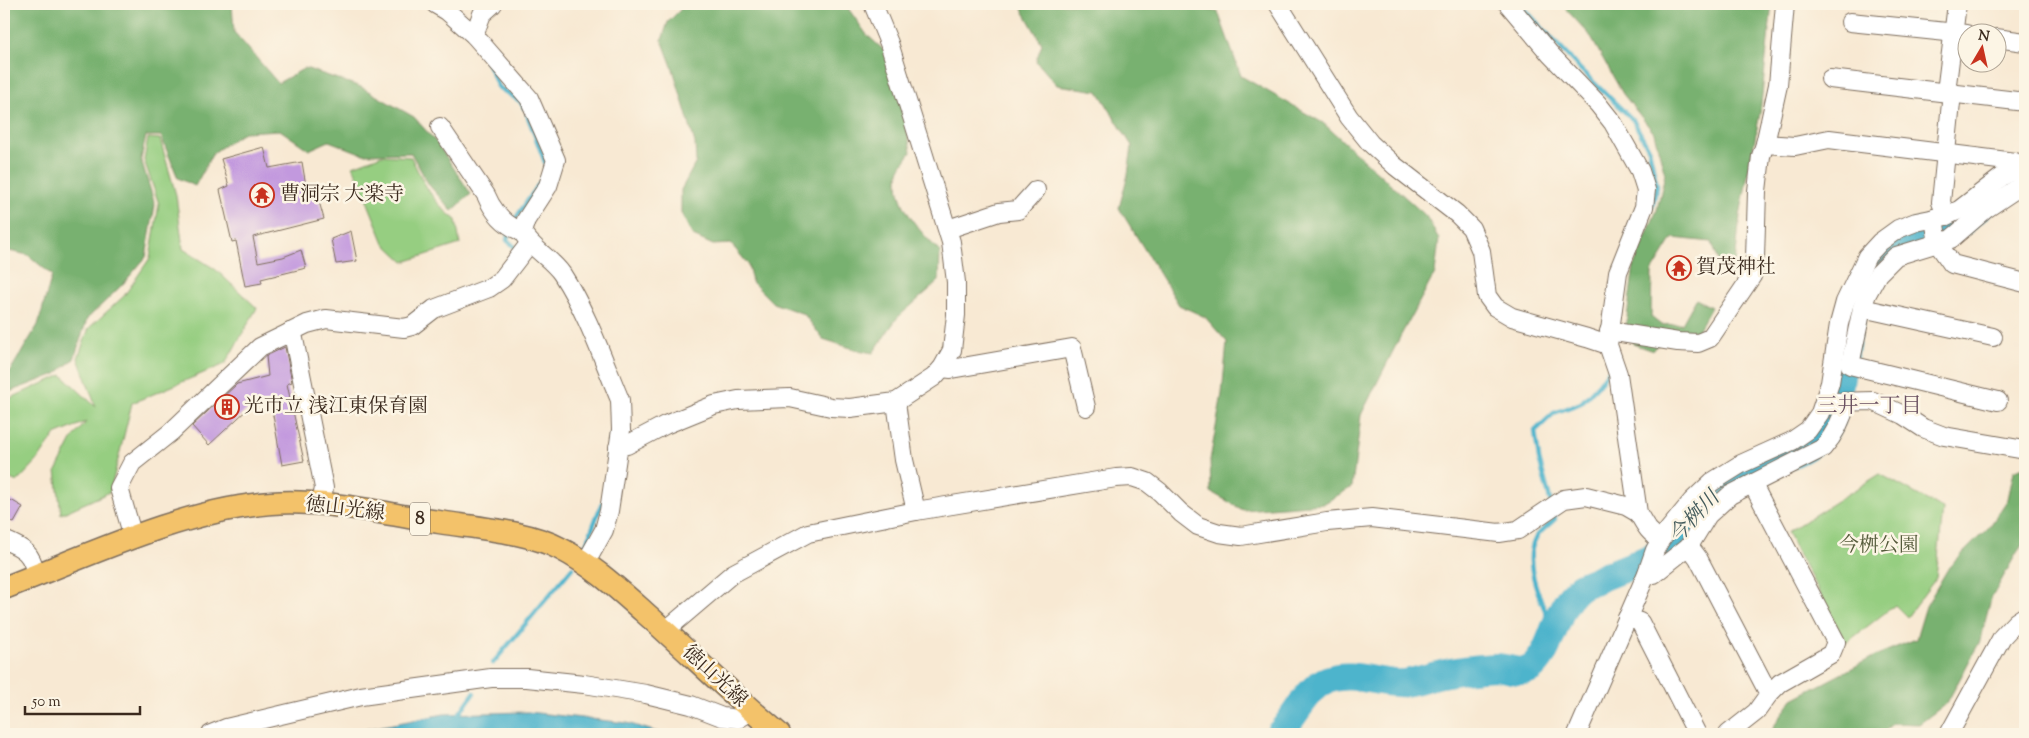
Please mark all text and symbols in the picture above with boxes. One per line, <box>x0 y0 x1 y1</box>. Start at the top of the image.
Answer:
north arrow <box>1956 22 2006 72</box>
text: N <box>1977 26 1991 48</box>
place label: 曹洞宗 大楽寺 <box>280 181 404 210</box>
temple icon: 曹洞宗 大楽寺 <box>249 182 275 208</box>
place label: 賀茂神社 <box>1696 254 1776 283</box>
temple icon: 賀茂神社 <box>1666 255 1692 281</box>
district label: 三井一丁目 <box>1817 392 1922 422</box>
place label: 光市立 浅江東保育園 <box>244 393 428 422</box>
building icon: 光市立 浅江東保育園 <box>214 394 240 420</box>
water label: 今桝川 <box>1663 483 1729 551</box>
street label: 徳山光線 <box>304 491 386 529</box>
road number: 8 <box>410 502 430 536</box>
park label: 今桝公園 <box>1839 532 1919 561</box>
street label: 徳山光線 <box>675 639 753 715</box>
scale bar <box>25 683 140 715</box>
text: 50 m <box>31 692 61 713</box>

